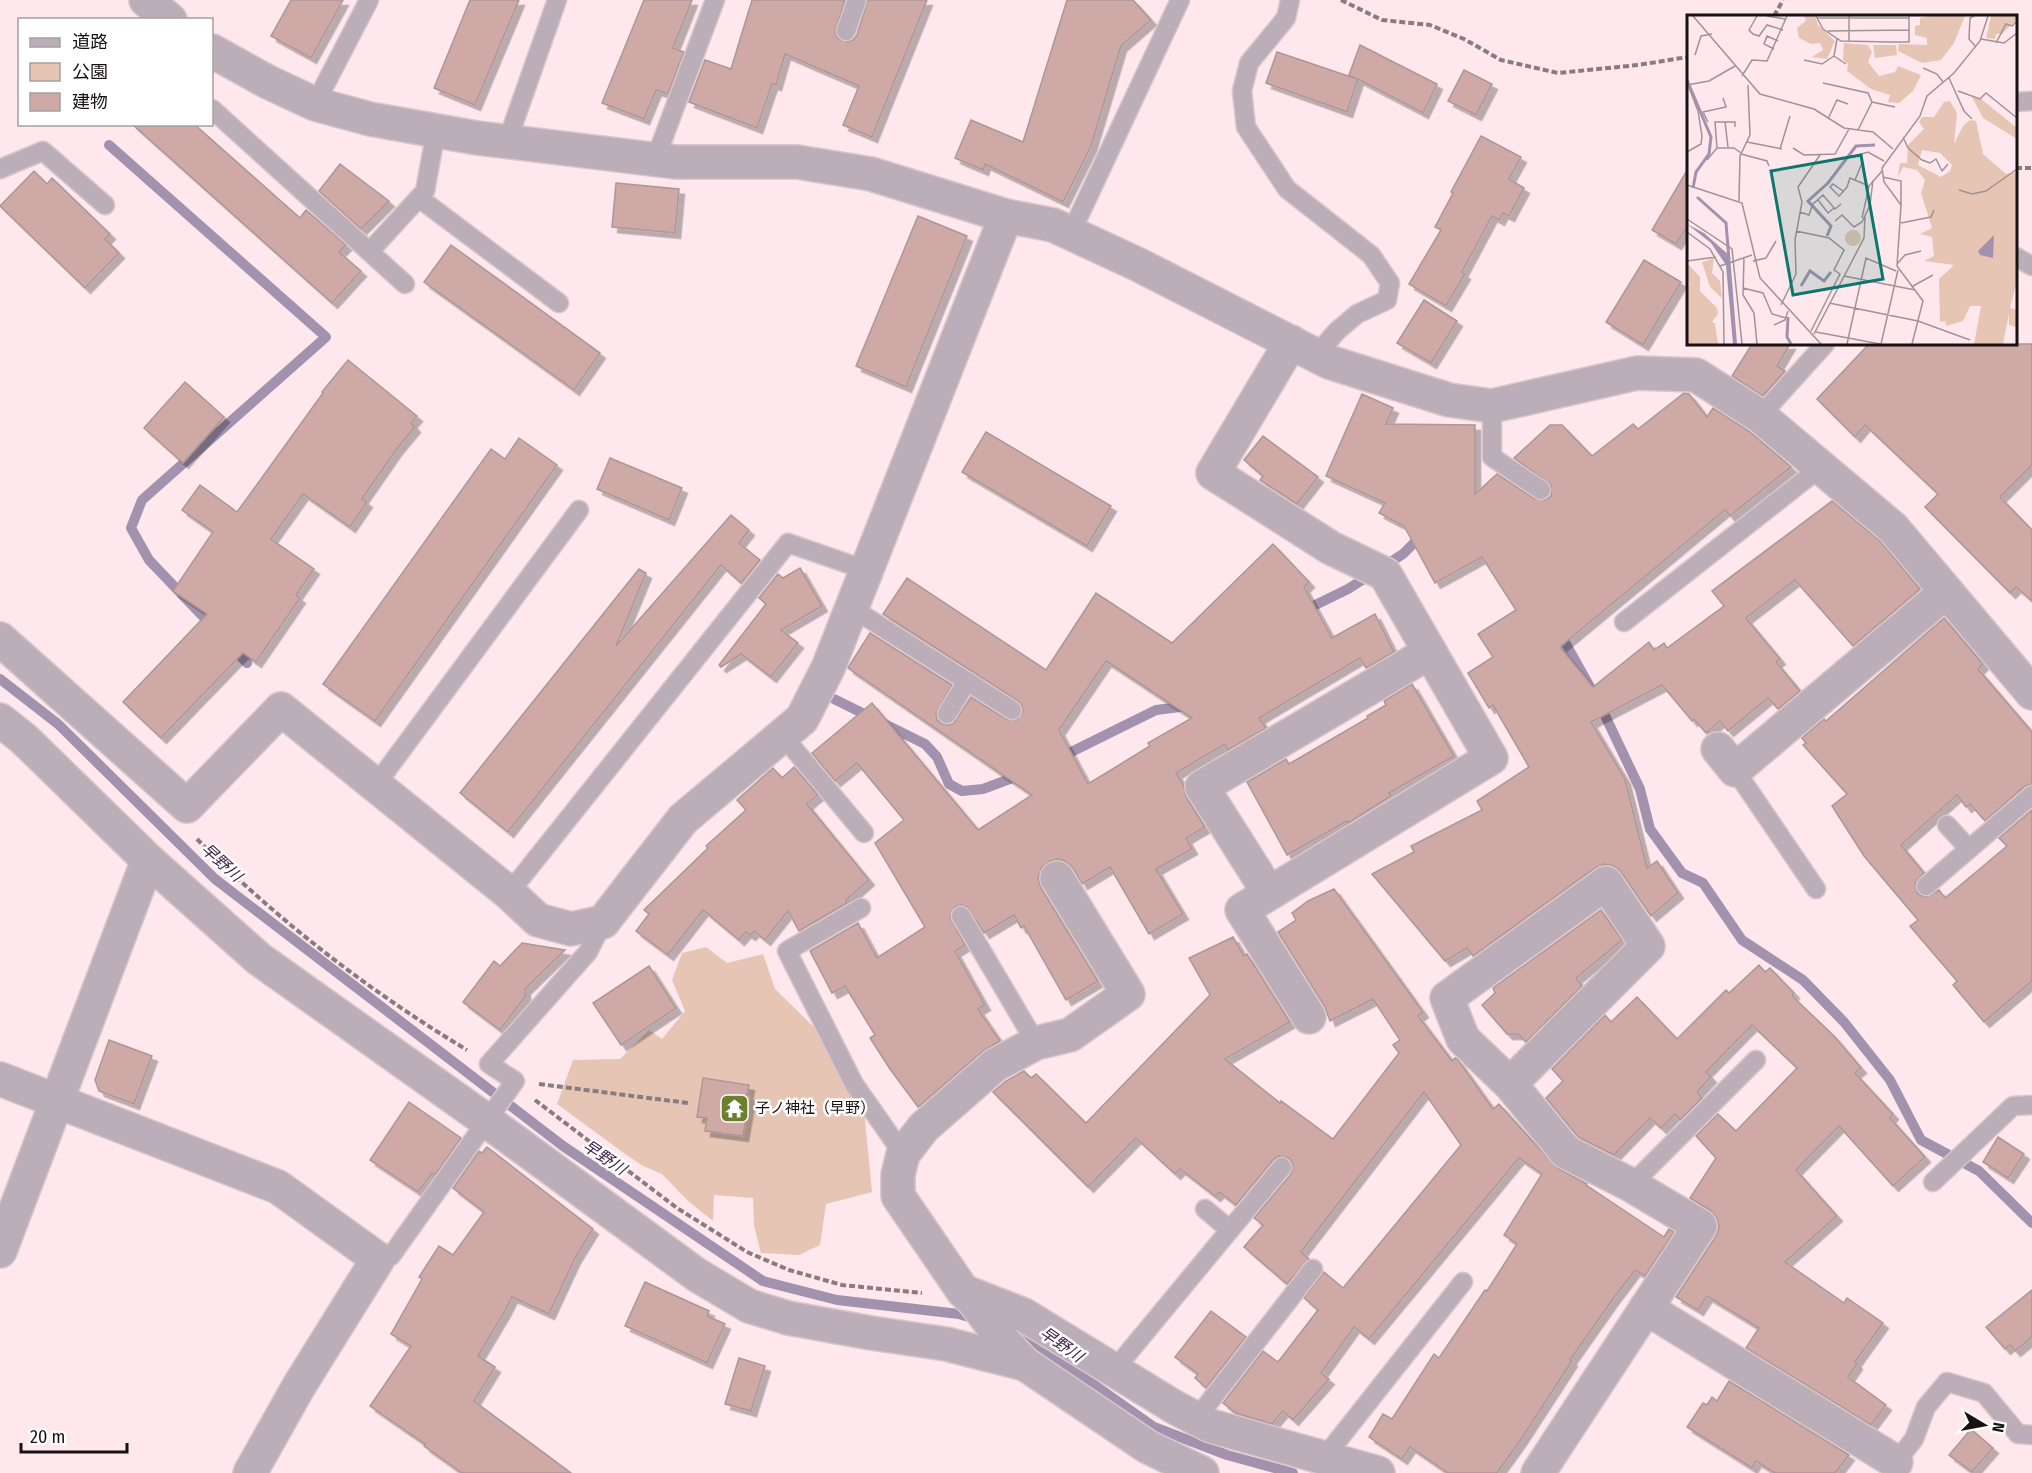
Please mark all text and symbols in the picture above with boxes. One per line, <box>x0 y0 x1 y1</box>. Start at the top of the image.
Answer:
inset map <box>1687 15 2017 345</box>
legend <box>18 18 213 126</box>
text: 道路 <box>72 31 108 53</box>
text: 公園 <box>72 61 108 83</box>
text: 建物 <box>72 91 108 113</box>
water label: 早野川 <box>197 839 247 887</box>
temple icon: 子ノ神社（早野） <box>718 1092 750 1124</box>
place label: 子ノ神社（早野） <box>755 1099 875 1117</box>
water label: 早野川 <box>580 1136 632 1180</box>
water label: 早野川 <box>1037 1323 1088 1367</box>
north arrow <box>1954 1395 2014 1455</box>
scale bar <box>21 1416 128 1454</box>
text: N <box>1988 1421 2008 1434</box>
text: 20 m <box>30 1426 65 1448</box>

